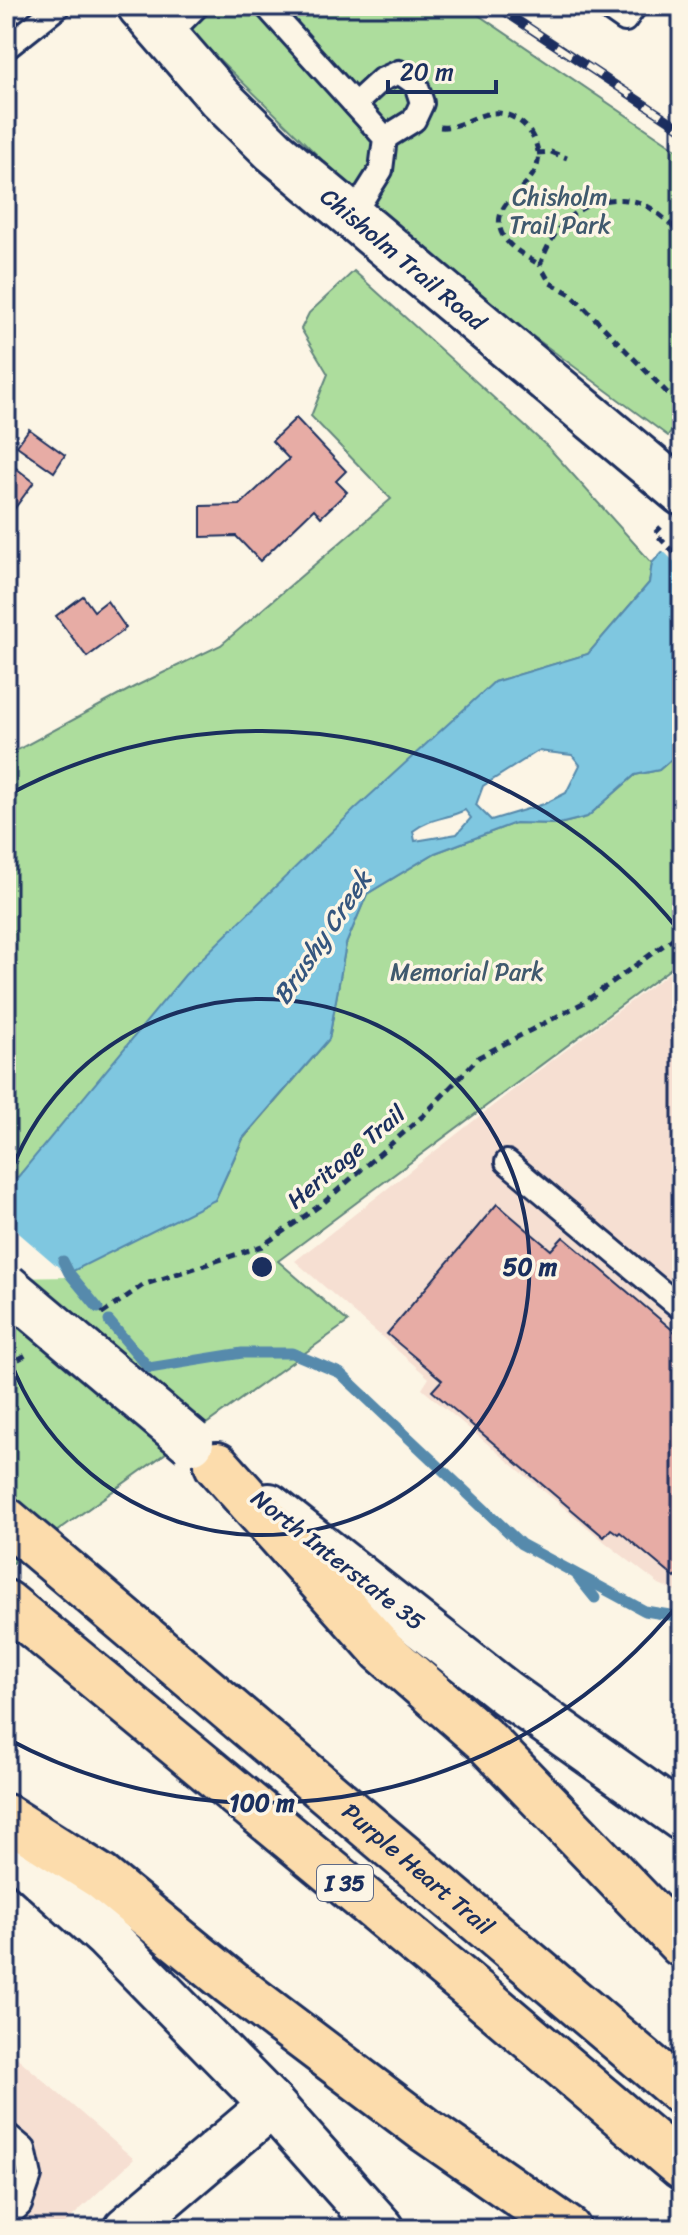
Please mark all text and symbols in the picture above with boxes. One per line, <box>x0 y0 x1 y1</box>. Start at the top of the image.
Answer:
scale bar <box>388 44 496 94</box>
text: 20 m <box>400 51 454 93</box>
park label: Chisholm Trail Park <box>509 176 611 246</box>
street label: Chisholm Trail Road <box>310 177 497 343</box>
water label: Brushy Creek <box>260 858 385 1014</box>
park label: Memorial Park <box>390 951 544 993</box>
street label: Heritage Trail <box>277 1093 416 1220</box>
text: 50 m <box>503 1246 558 1288</box>
centre of rings <box>248 1253 276 1281</box>
street label: North Interstate 35 <box>242 1478 434 1642</box>
text: 100 m <box>229 1782 295 1824</box>
street label: Purple Heart Trail <box>332 1792 505 1947</box>
road number: I 35 <box>317 1865 373 1901</box>

